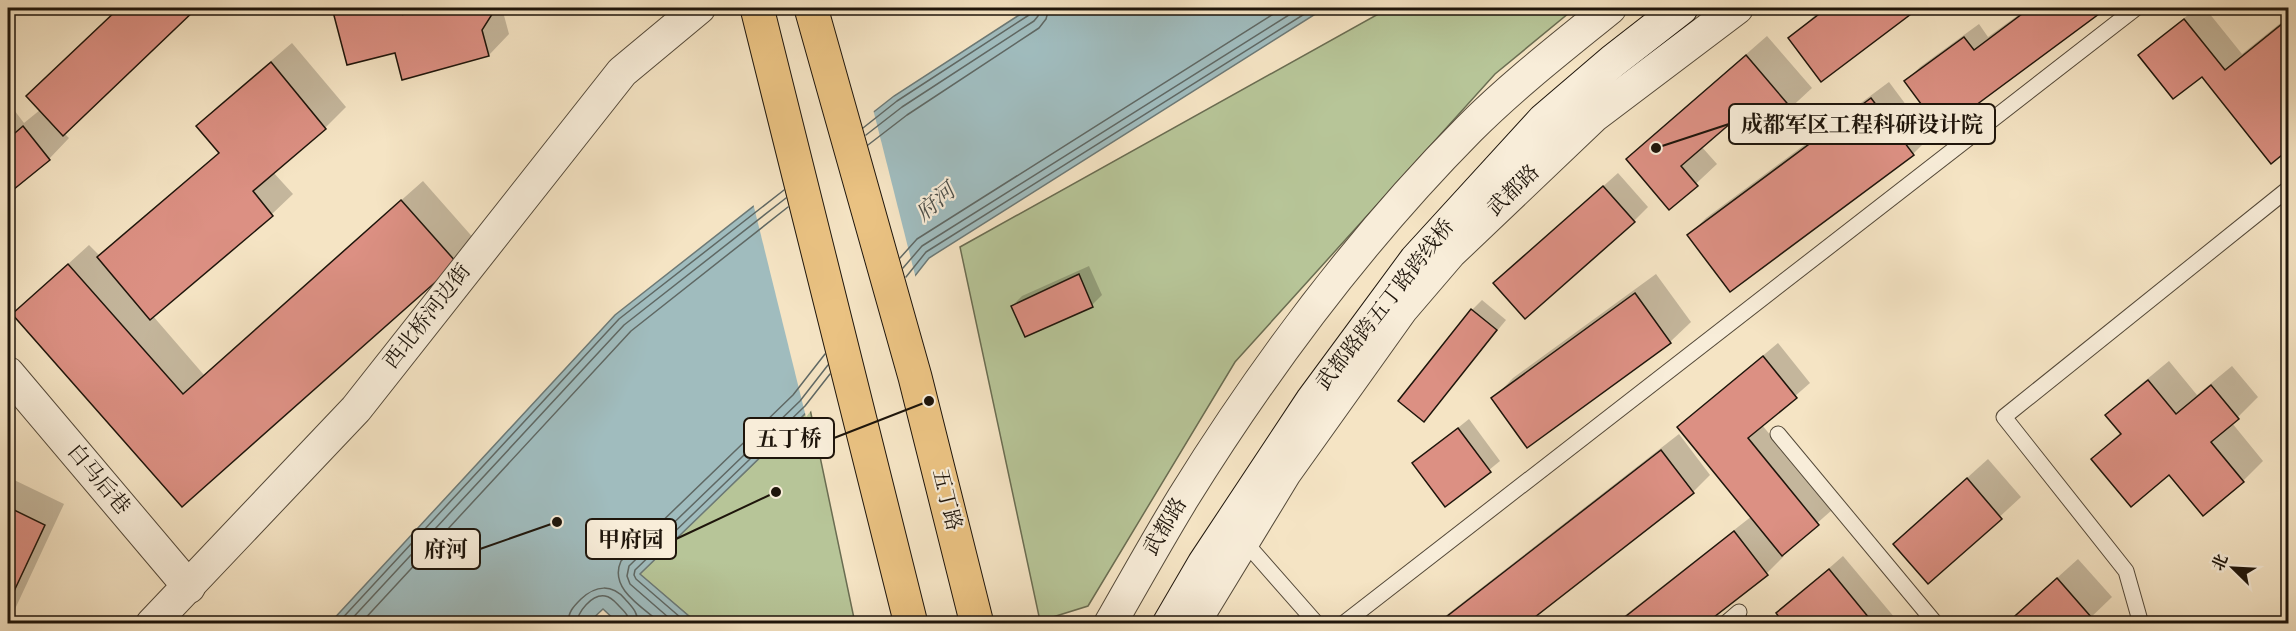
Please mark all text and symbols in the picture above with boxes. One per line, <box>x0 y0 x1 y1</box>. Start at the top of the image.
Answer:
callout: 成都军区工程科研设计院 <box>1729 104 1995 144</box>
text: 成都军区工程科研设计院 <box>1741 112 1983 137</box>
street label: 武都路 <box>1483 160 1544 220</box>
water label: 府河 <box>911 176 963 226</box>
street label: 武都路跨五丁路跨线桥 <box>1312 215 1459 394</box>
street label: 西北桥河边街 <box>379 260 475 373</box>
callout: 五丁桥 <box>744 418 834 458</box>
text: 五丁桥 <box>756 427 822 451</box>
street label: 白马后巷 <box>63 440 135 519</box>
street label: 五丁路 <box>928 466 966 533</box>
street label: 武都路 <box>1139 494 1191 559</box>
callout: 甲府园 <box>586 519 676 559</box>
text: 甲府园 <box>598 527 664 552</box>
callout: 府河 <box>412 529 480 569</box>
text: 府河 <box>424 537 468 562</box>
north arrow <box>2203 538 2263 598</box>
text: 北 <box>2209 551 2232 573</box>

